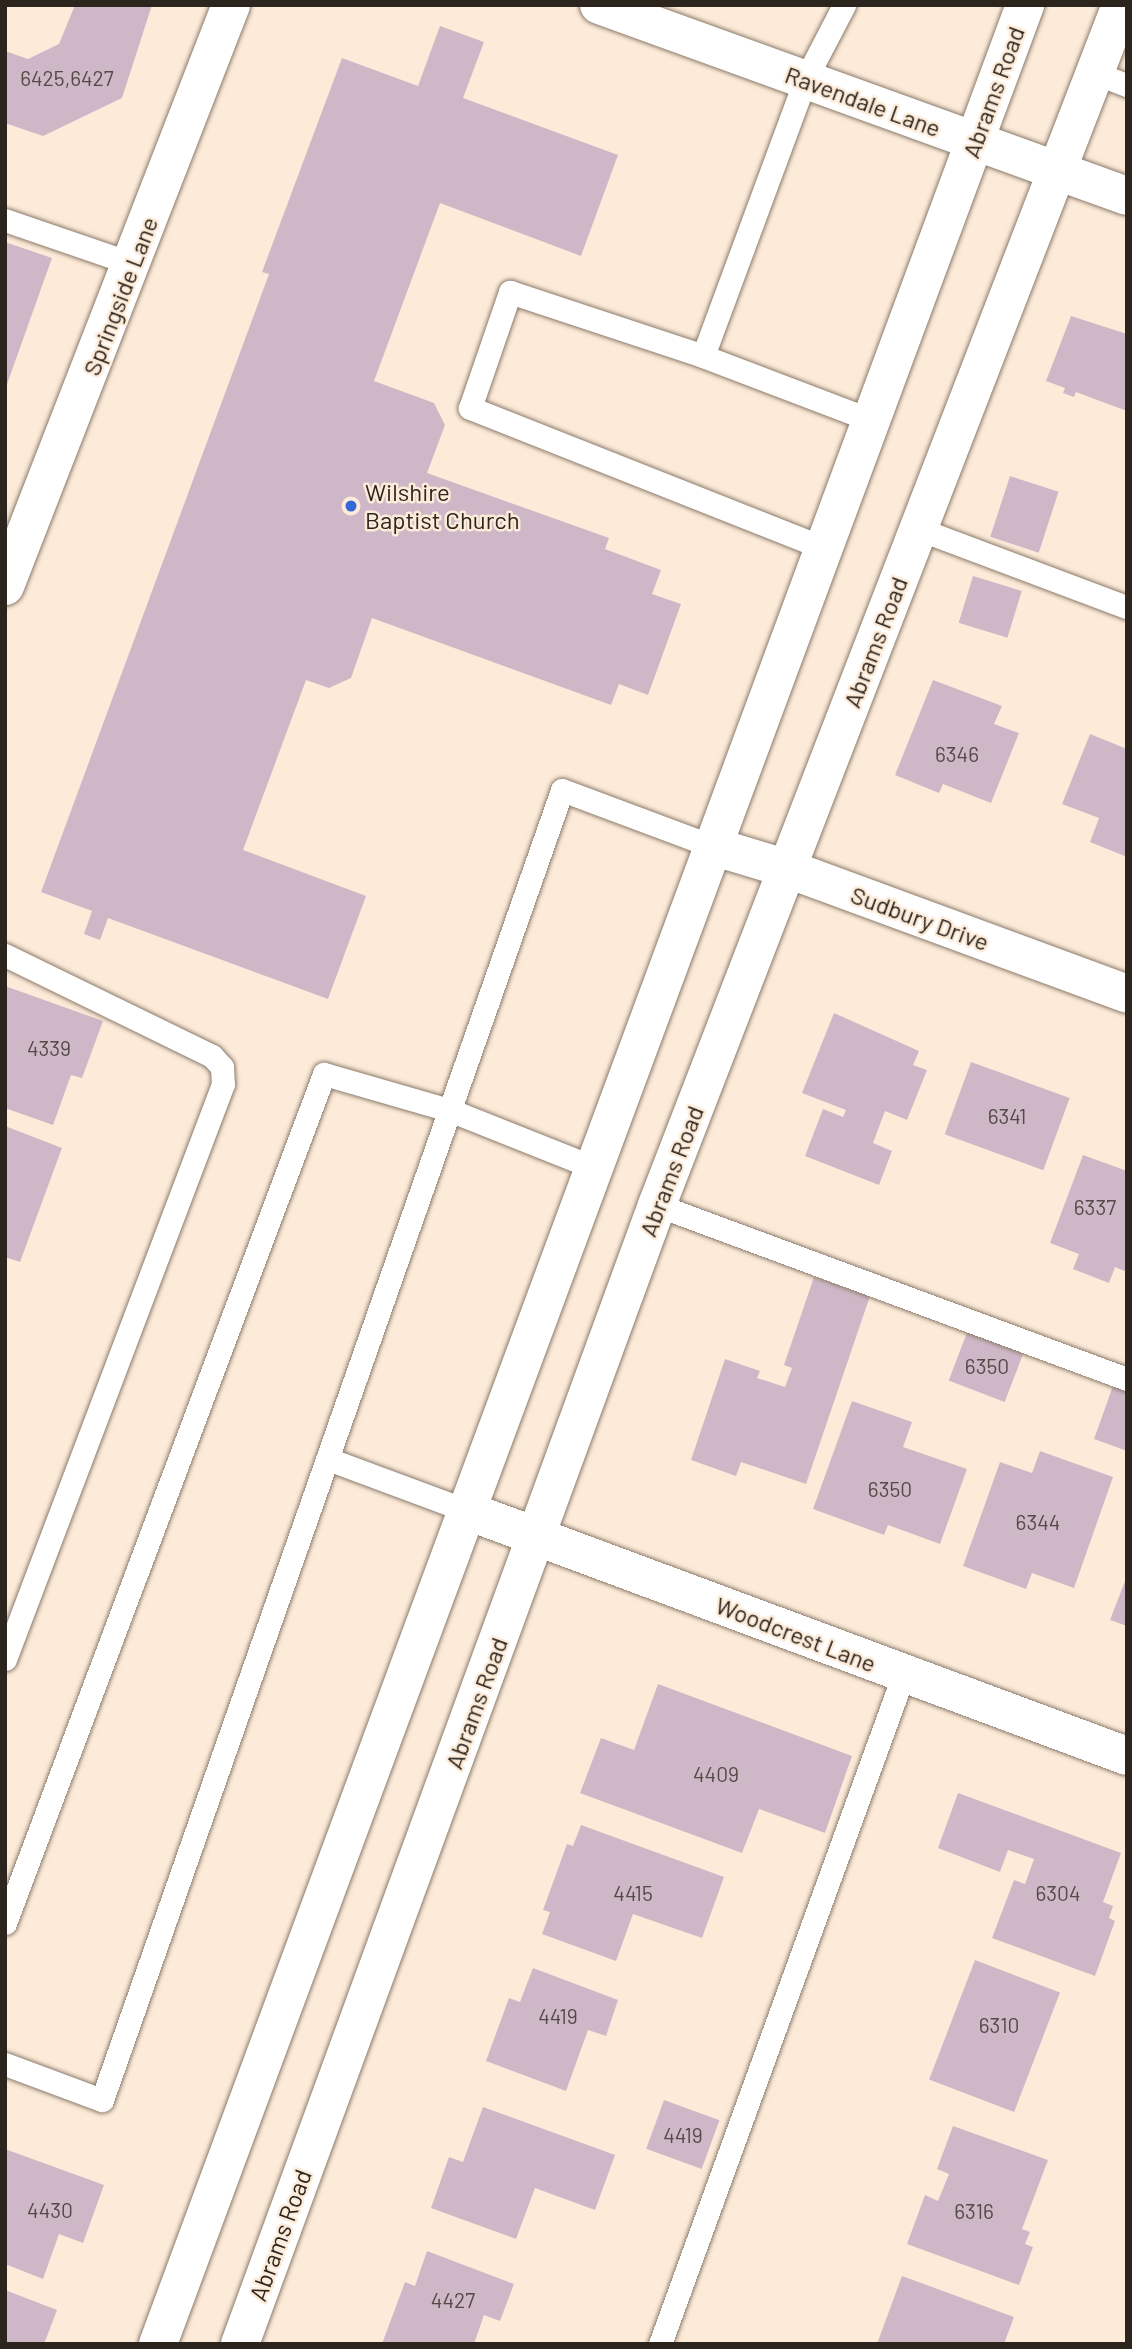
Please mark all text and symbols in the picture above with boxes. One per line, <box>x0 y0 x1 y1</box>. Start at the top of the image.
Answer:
street label: Abrams Road <box>956 22 1030 162</box>
street label: Ravendale Lane <box>781 60 945 142</box>
house number: 6425,6427 <box>20 65 114 91</box>
street label: Springside Lane <box>77 213 163 379</box>
place label: Wilshire Baptist Church <box>365 478 520 534</box>
marker: Wilshire Baptist Church <box>343 498 359 514</box>
street label: Abrams Road <box>837 572 913 712</box>
house number: 6346 <box>935 741 979 767</box>
street label: Sudbury Drive <box>847 880 993 956</box>
house number: 4339 <box>27 1035 71 1061</box>
street label: Abrams Road <box>633 1101 709 1241</box>
house number: 6341 <box>988 1103 1026 1129</box>
house number: 6337 <box>1074 1194 1116 1220</box>
house number: 6350 <box>965 1353 1009 1379</box>
house number: 6350 <box>868 1476 912 1502</box>
house number: 6344 <box>1016 1509 1060 1535</box>
street label: Woodcrest Lane <box>712 1590 880 1678</box>
street label: Abrams Road <box>439 1633 513 1773</box>
house number: 4409 <box>693 1761 739 1787</box>
house number: 4415 <box>613 1880 653 1906</box>
house number: 6304 <box>1035 1880 1081 1906</box>
house number: 4419 <box>538 2003 578 2029</box>
house number: 6310 <box>979 2012 1019 2038</box>
house number: 4419 <box>663 2122 703 2148</box>
street label: Abrams Road <box>243 2165 317 2305</box>
house number: 4430 <box>27 2197 73 2223</box>
house number: 6316 <box>954 2198 994 2224</box>
house number: 4427 <box>431 2287 475 2313</box>

